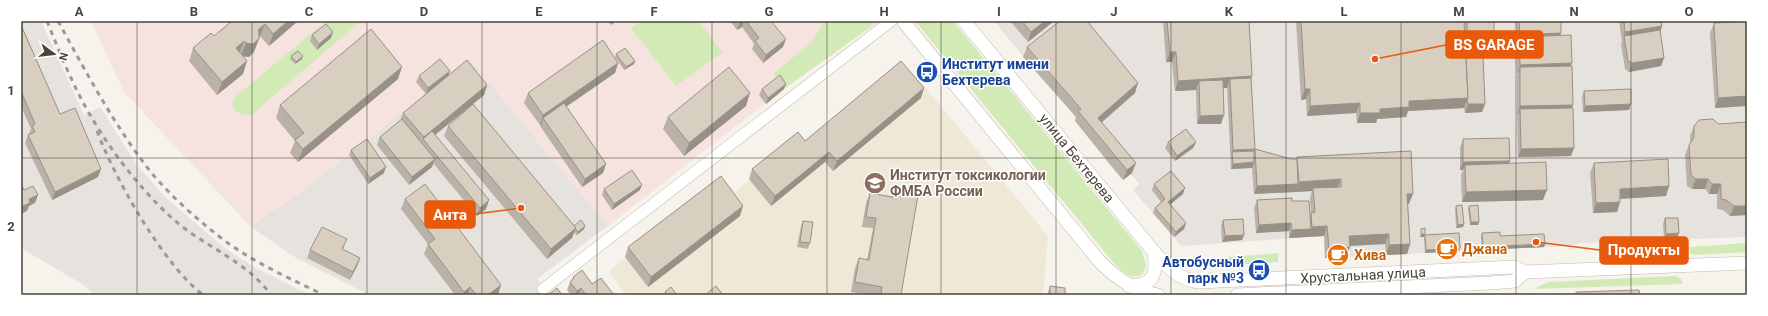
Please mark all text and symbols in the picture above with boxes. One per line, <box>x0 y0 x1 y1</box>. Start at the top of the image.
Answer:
text: A <box>75 4 84 19</box>
text: B <box>190 4 198 19</box>
text: C <box>305 4 314 19</box>
text: D <box>420 4 428 19</box>
text: E <box>535 4 543 19</box>
text: F <box>650 4 658 19</box>
text: G <box>765 4 774 19</box>
text: H <box>879 4 889 19</box>
text: I <box>997 4 1001 19</box>
text: J <box>1110 4 1118 19</box>
text: K <box>1225 4 1234 19</box>
text: L <box>1340 4 1348 19</box>
text: M <box>1453 4 1465 19</box>
text: N <box>1569 4 1579 19</box>
text: O <box>1685 4 1694 19</box>
callout: BS GARAGE <box>1446 31 1543 58</box>
north arrow <box>34 34 74 74</box>
text: BS GARAGE <box>1453 36 1535 54</box>
text: N <box>56 51 70 62</box>
place label: Институт имени Бехтерева <box>942 56 1049 88</box>
bus stop icon: Институт имени Бехтерева <box>914 59 940 85</box>
text: 1 <box>7 83 15 98</box>
street label: улица Бехтерева <box>1036 110 1118 206</box>
place label: Институт токсикологии ФМБА России <box>890 167 1046 199</box>
school or university icon: Институт токсикологии ФМБА России <box>862 170 888 196</box>
callout: Анта <box>425 201 475 228</box>
text: Анта <box>433 206 467 224</box>
text: 2 <box>7 219 15 234</box>
cafe icon: Джана <box>1434 236 1460 262</box>
callout: Продукты <box>1600 237 1688 264</box>
place label: Джана <box>1462 241 1508 257</box>
text: Продукты <box>1608 241 1680 259</box>
cafe icon: Хива <box>1325 242 1351 268</box>
place label: Хива <box>1354 247 1387 263</box>
place label: Автобусный парк №3 <box>1162 254 1244 286</box>
bus stop icon: Автобусный парк №3 <box>1246 257 1272 283</box>
street label: Хрустальная улица <box>1300 264 1426 286</box>

